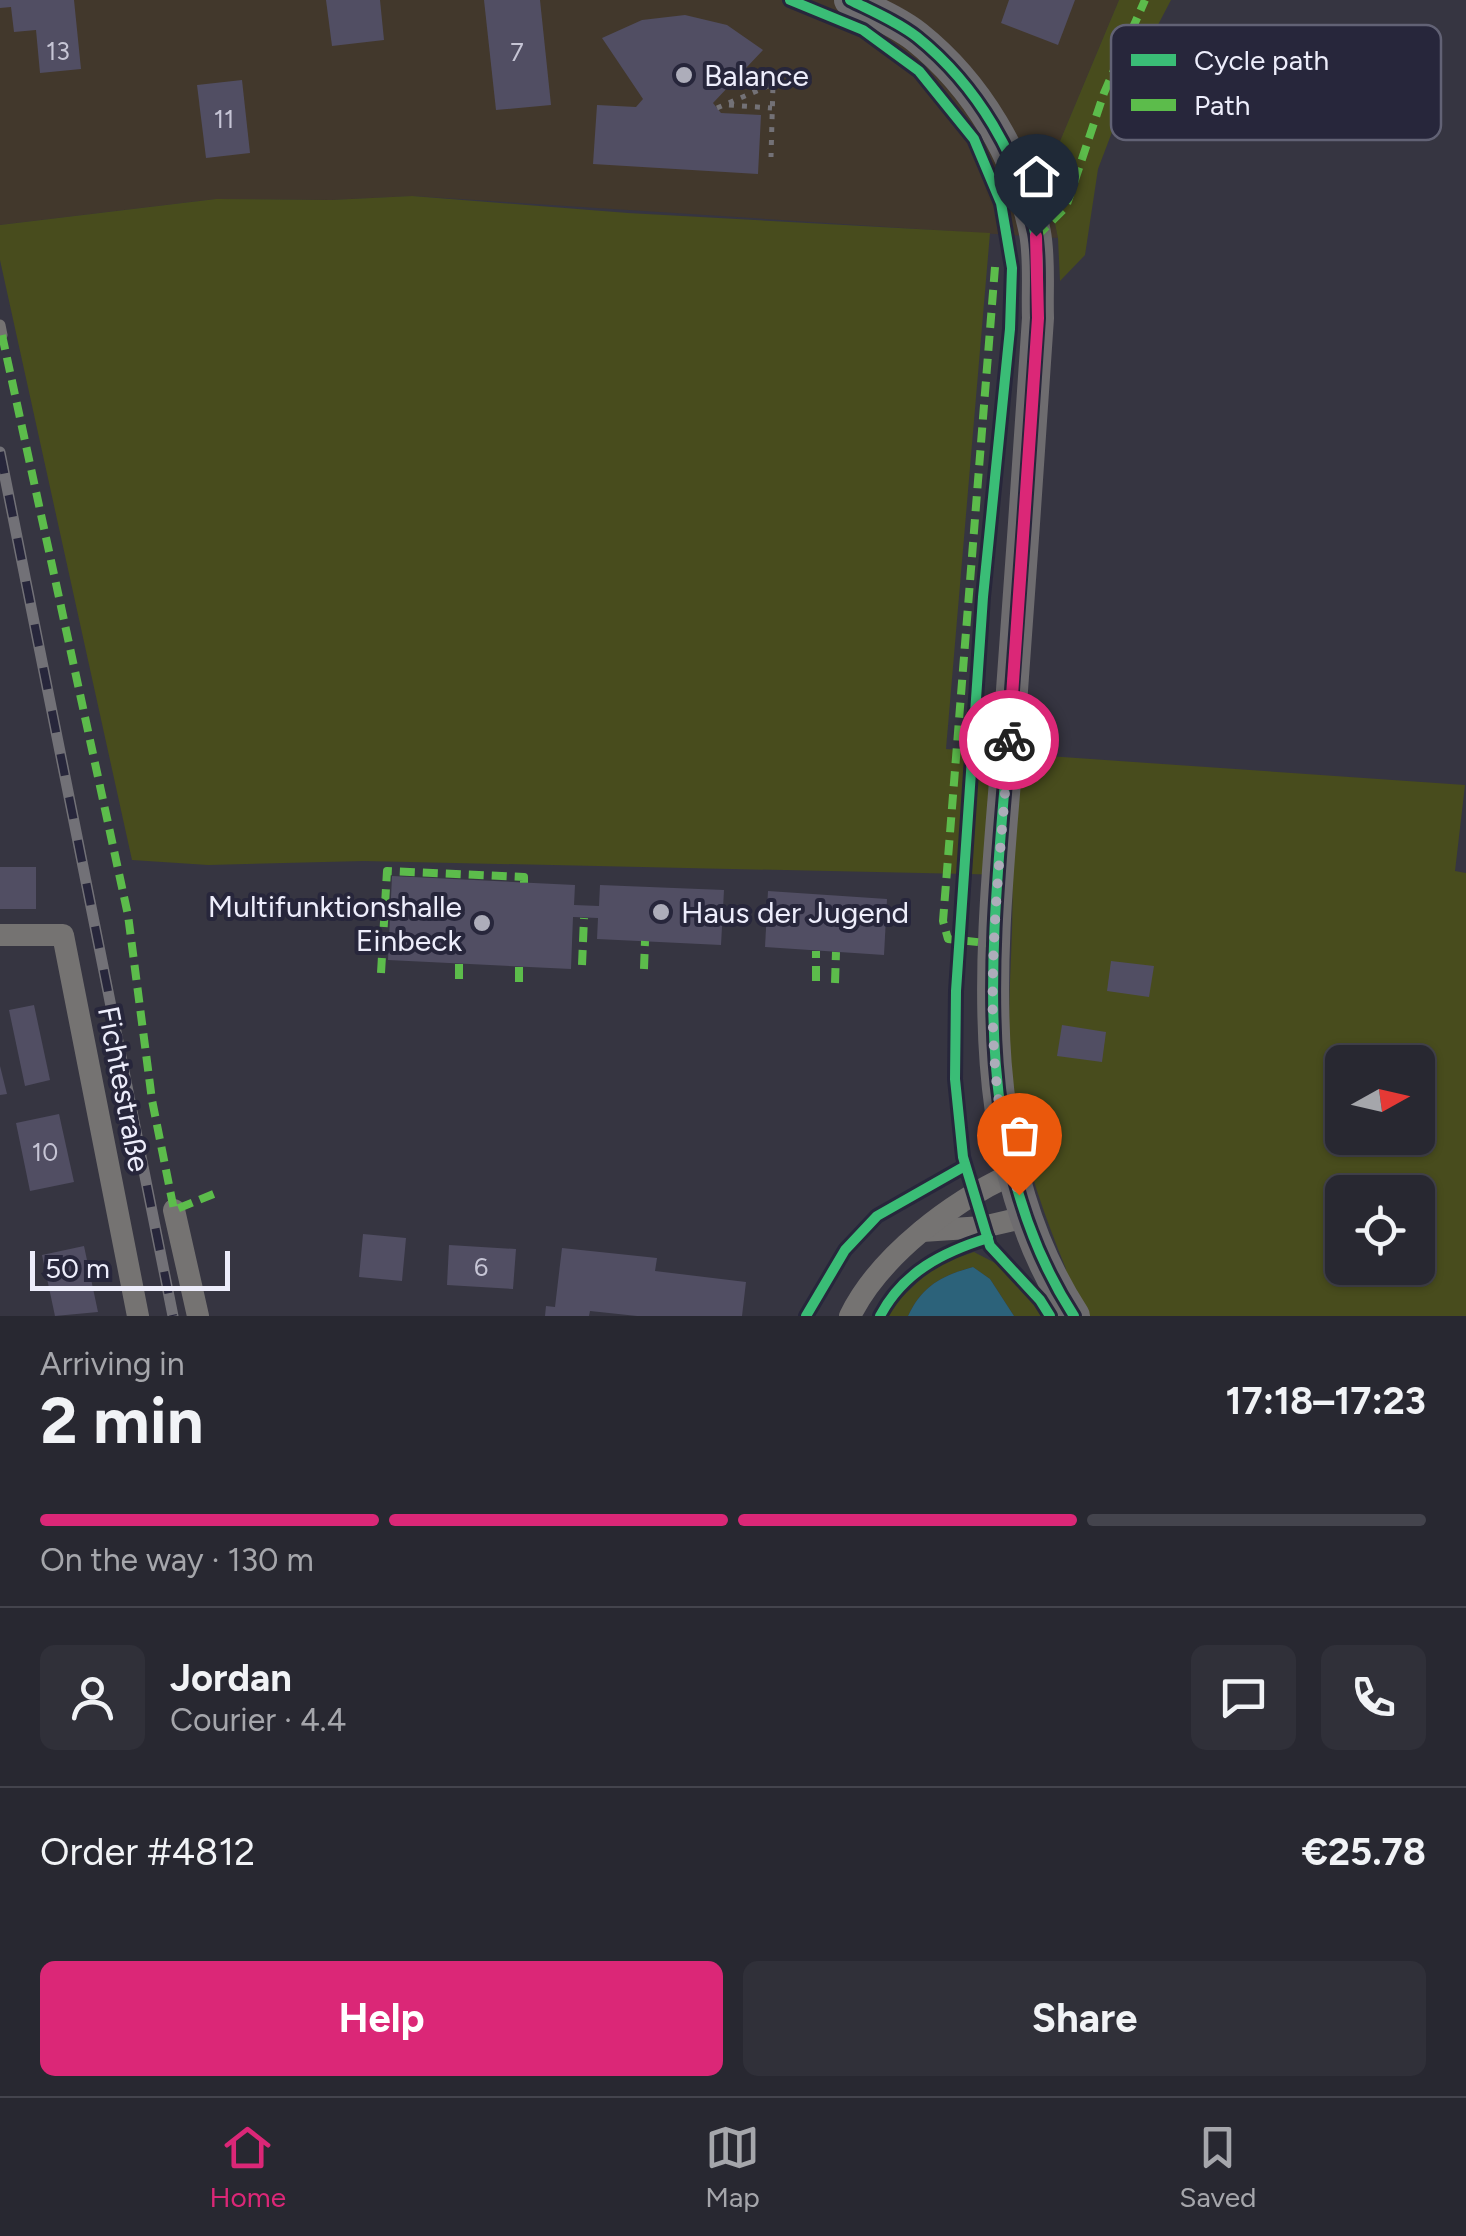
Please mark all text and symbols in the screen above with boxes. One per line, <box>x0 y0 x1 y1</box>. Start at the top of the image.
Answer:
legend <box>1111 25 1441 140</box>
house number: 13 <box>46 36 70 66</box>
house number: 7 <box>510 37 524 67</box>
text: Cycle path <box>1194 43 1329 77</box>
place label: Balance <box>704 57 809 94</box>
marker: Balance <box>673 64 695 86</box>
text: Path <box>1194 88 1250 122</box>
house number: 11 <box>214 104 234 134</box>
pin <box>994 134 1079 237</box>
icon: home <box>1009 149 1064 204</box>
courier <box>959 690 1059 790</box>
icon: bike <box>982 713 1037 768</box>
place label: Multifunktionshalle Einbeck <box>208 888 462 959</box>
place label: Haus der Jugend <box>681 894 909 931</box>
marker: Haus der Jugend <box>650 901 672 923</box>
marker: Multifunktionshalle Einbeck <box>471 912 493 934</box>
street label: Fichtestraße <box>90 1003 158 1175</box>
north arrow <box>1325 1045 1435 1155</box>
map controls <box>1325 1045 1435 1285</box>
pin <box>977 1093 1062 1196</box>
icon: bag <box>992 1108 1047 1163</box>
house number: 10 <box>32 1137 58 1167</box>
button: locate <box>1325 1175 1435 1285</box>
scale bar <box>30 1246 230 1290</box>
text: 50 m <box>45 1251 110 1285</box>
house number: 6 <box>474 1252 488 1282</box>
text: Arriving in <box>40 1345 185 1383</box>
text: 17:18–17:23 <box>1225 1378 1426 1424</box>
text: 2 min <box>40 1381 204 1459</box>
text: On the way · 130 m <box>40 1541 314 1579</box>
button: person <box>40 1645 145 1750</box>
button: chat <box>1191 1645 1296 1750</box>
button: phone <box>1321 1645 1426 1750</box>
text: Jordan <box>170 1655 292 1701</box>
text: Courier · 4.4 <box>170 1701 346 1739</box>
text: Order #4812 <box>40 1829 255 1875</box>
text: €25.78 <box>1302 1829 1426 1875</box>
button: Help <box>40 1961 723 2076</box>
button: Share <box>743 1961 1426 2076</box>
tab: Home <box>210 2120 286 2214</box>
tab: Map <box>705 2120 760 2214</box>
tab: Saved <box>1179 2120 1256 2214</box>

